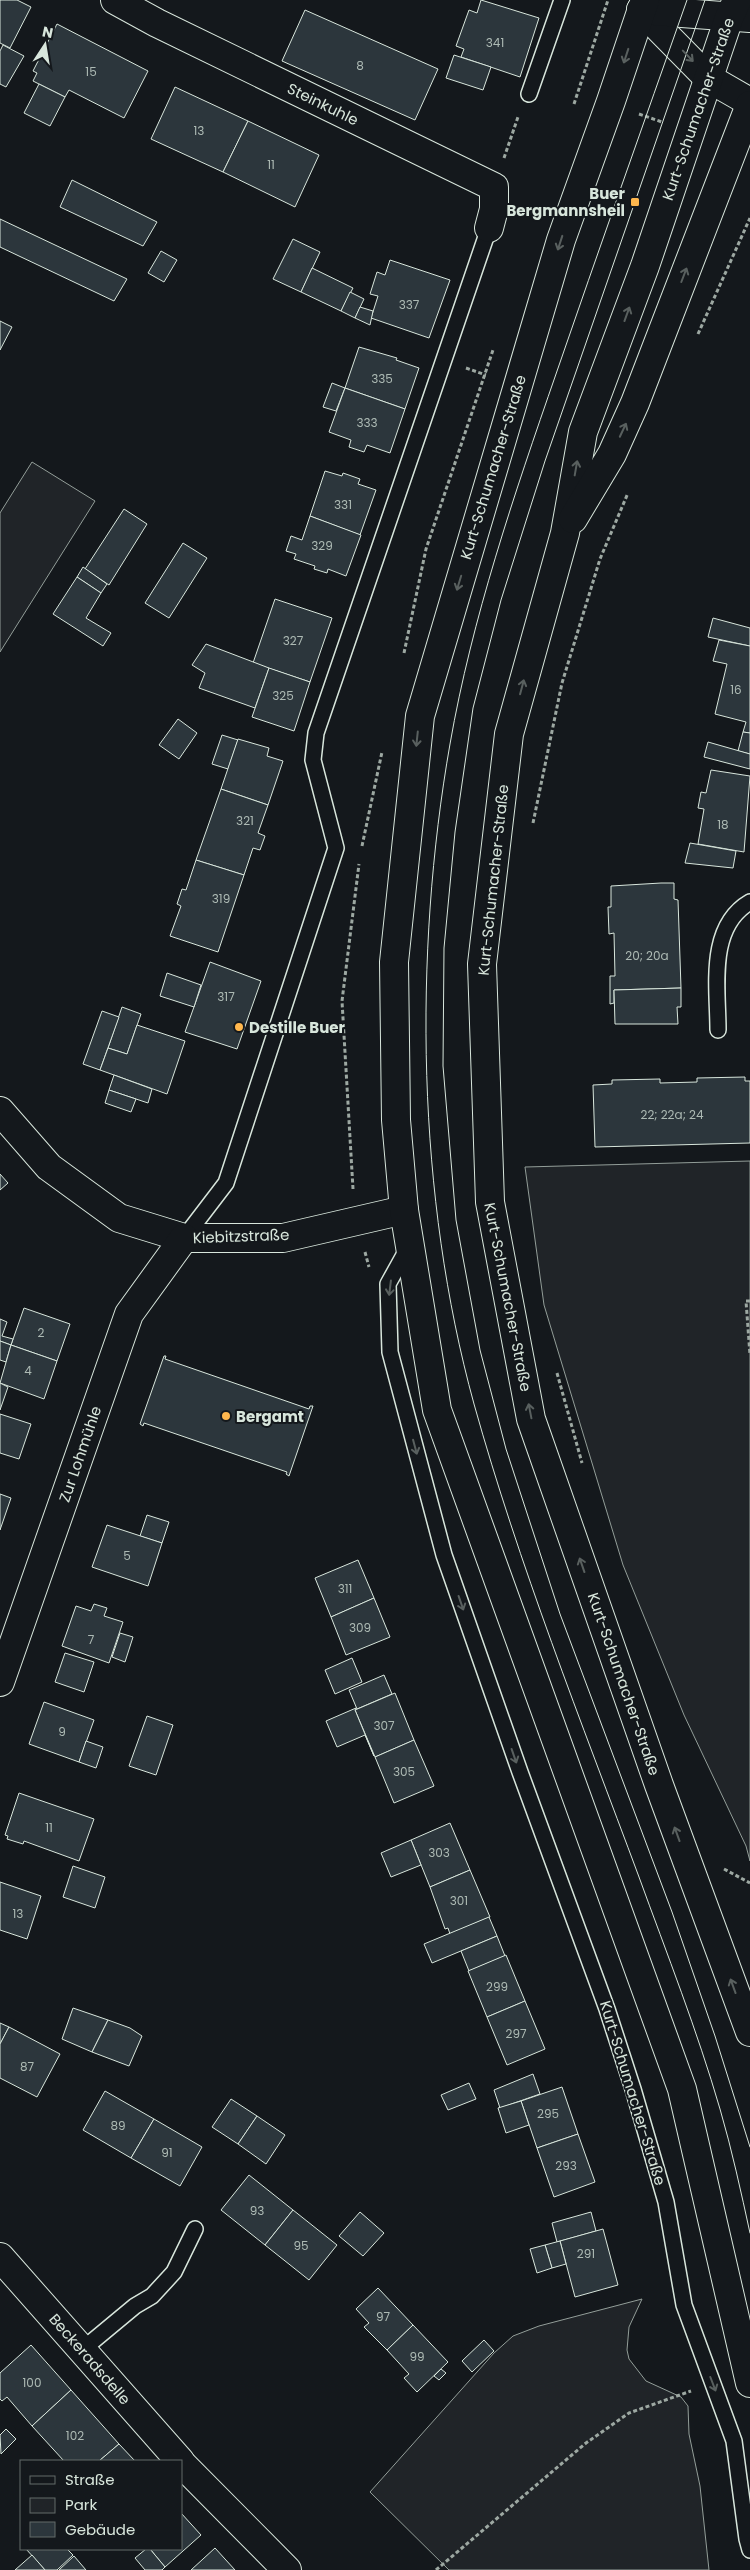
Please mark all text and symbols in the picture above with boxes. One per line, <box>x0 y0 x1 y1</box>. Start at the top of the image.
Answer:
street label: Kurt-Schumacher-Straße <box>657 15 739 203</box>
north arrow <box>20 20 70 70</box>
text: N <box>40 21 55 43</box>
house number: 341 <box>486 34 504 51</box>
one-way arrow <box>621 48 630 64</box>
one-way arrow <box>682 50 694 62</box>
house number: 8 <box>356 57 364 74</box>
house number: 15 <box>85 63 97 80</box>
street label: Steinkuhle <box>284 78 362 130</box>
house number: 13 <box>194 122 204 139</box>
house number: 11 <box>267 156 275 173</box>
place label: Buer Bergmannsheil <box>506 183 626 221</box>
marker: Buer Bergmannsheil <box>629 196 641 208</box>
one-way arrow <box>555 234 564 250</box>
one-way arrow <box>679 268 689 283</box>
house number: 337 <box>399 296 420 313</box>
one-way arrow <box>623 307 632 322</box>
house number: 335 <box>371 370 393 387</box>
street label: Kurt-Schumacher-Straße <box>455 372 531 562</box>
house number: 333 <box>356 414 378 431</box>
one-way arrow <box>619 423 628 438</box>
one-way arrow <box>572 460 582 476</box>
house number: 331 <box>334 496 352 513</box>
house number: 329 <box>311 537 333 554</box>
one-way arrow <box>453 574 463 590</box>
house number: 327 <box>283 632 304 649</box>
one-way arrow <box>518 680 527 696</box>
house number: 16 <box>730 681 742 698</box>
house number: 325 <box>272 687 294 704</box>
one-way arrow <box>412 731 422 747</box>
street label: Kurt-Schumacher-Straße <box>473 783 513 977</box>
house number: 321 <box>236 812 254 829</box>
house number: 18 <box>717 816 729 833</box>
house number: 319 <box>212 890 230 907</box>
house number: 20; 20a <box>625 947 669 964</box>
house number: 317 <box>217 988 235 1005</box>
place label: Destille Buer <box>249 1017 346 1038</box>
marker: Destille Buer <box>233 1021 245 1033</box>
house number: 22; 22a; 24 <box>641 1106 704 1123</box>
street label: Kurt-Schumacher-Straße <box>479 1201 537 1393</box>
street label: Kiebitzstraße <box>192 1224 290 1248</box>
one-way arrow <box>385 1279 395 1295</box>
house number: 2 <box>38 1324 45 1341</box>
house number: 4 <box>24 1362 32 1379</box>
street label: Zur Lohmühle <box>54 1403 106 1505</box>
one-way arrow <box>525 1403 534 1419</box>
place label: Bergamt <box>236 1406 304 1427</box>
marker: Bergamt <box>220 1410 232 1422</box>
one-way arrow <box>411 1438 420 1454</box>
house number: 5 <box>123 1547 131 1564</box>
one-way arrow <box>577 1557 586 1573</box>
house number: 311 <box>338 1580 352 1597</box>
street label: Kurt-Schumacher-Straße <box>583 1590 665 1778</box>
one-way arrow <box>457 1594 466 1610</box>
house number: 309 <box>349 1619 371 1636</box>
house number: 7 <box>88 1631 95 1648</box>
house number: 307 <box>373 1717 395 1734</box>
house number: 9 <box>58 1723 66 1740</box>
one-way arrow <box>510 1748 519 1763</box>
house number: 305 <box>393 1763 415 1780</box>
house number: 11 <box>45 1819 53 1836</box>
one-way arrow <box>672 1826 681 1842</box>
house number: 303 <box>428 1844 450 1861</box>
house number: 301 <box>450 1892 468 1909</box>
house number: 13 <box>13 1905 23 1922</box>
house number: 299 <box>486 1978 508 1995</box>
one-way arrow <box>728 1979 737 1994</box>
street label: Kurt-Schumacher-Straße <box>595 1998 671 2188</box>
house number: 297 <box>505 2025 527 2042</box>
house number: 87 <box>20 2058 35 2075</box>
house number: 295 <box>537 2105 559 2122</box>
house number: 89 <box>110 2117 126 2134</box>
house number: 91 <box>161 2144 173 2161</box>
house number: 293 <box>555 2157 577 2174</box>
house number: 93 <box>250 2202 264 2219</box>
house number: 95 <box>293 2237 309 2254</box>
house number: 291 <box>577 2245 595 2262</box>
house number: 97 <box>376 2308 390 2325</box>
street label: Beckeradsdelle <box>45 2309 135 2409</box>
house number: 99 <box>409 2348 425 2365</box>
house number: 100 <box>23 2374 41 2391</box>
one-way arrow <box>709 2376 718 2392</box>
house number: 102 <box>66 2427 84 2444</box>
legend <box>20 2460 182 2550</box>
text: Straße <box>65 2469 115 2490</box>
text: Park <box>65 2494 97 2515</box>
text: Gebäude <box>65 2519 135 2540</box>

